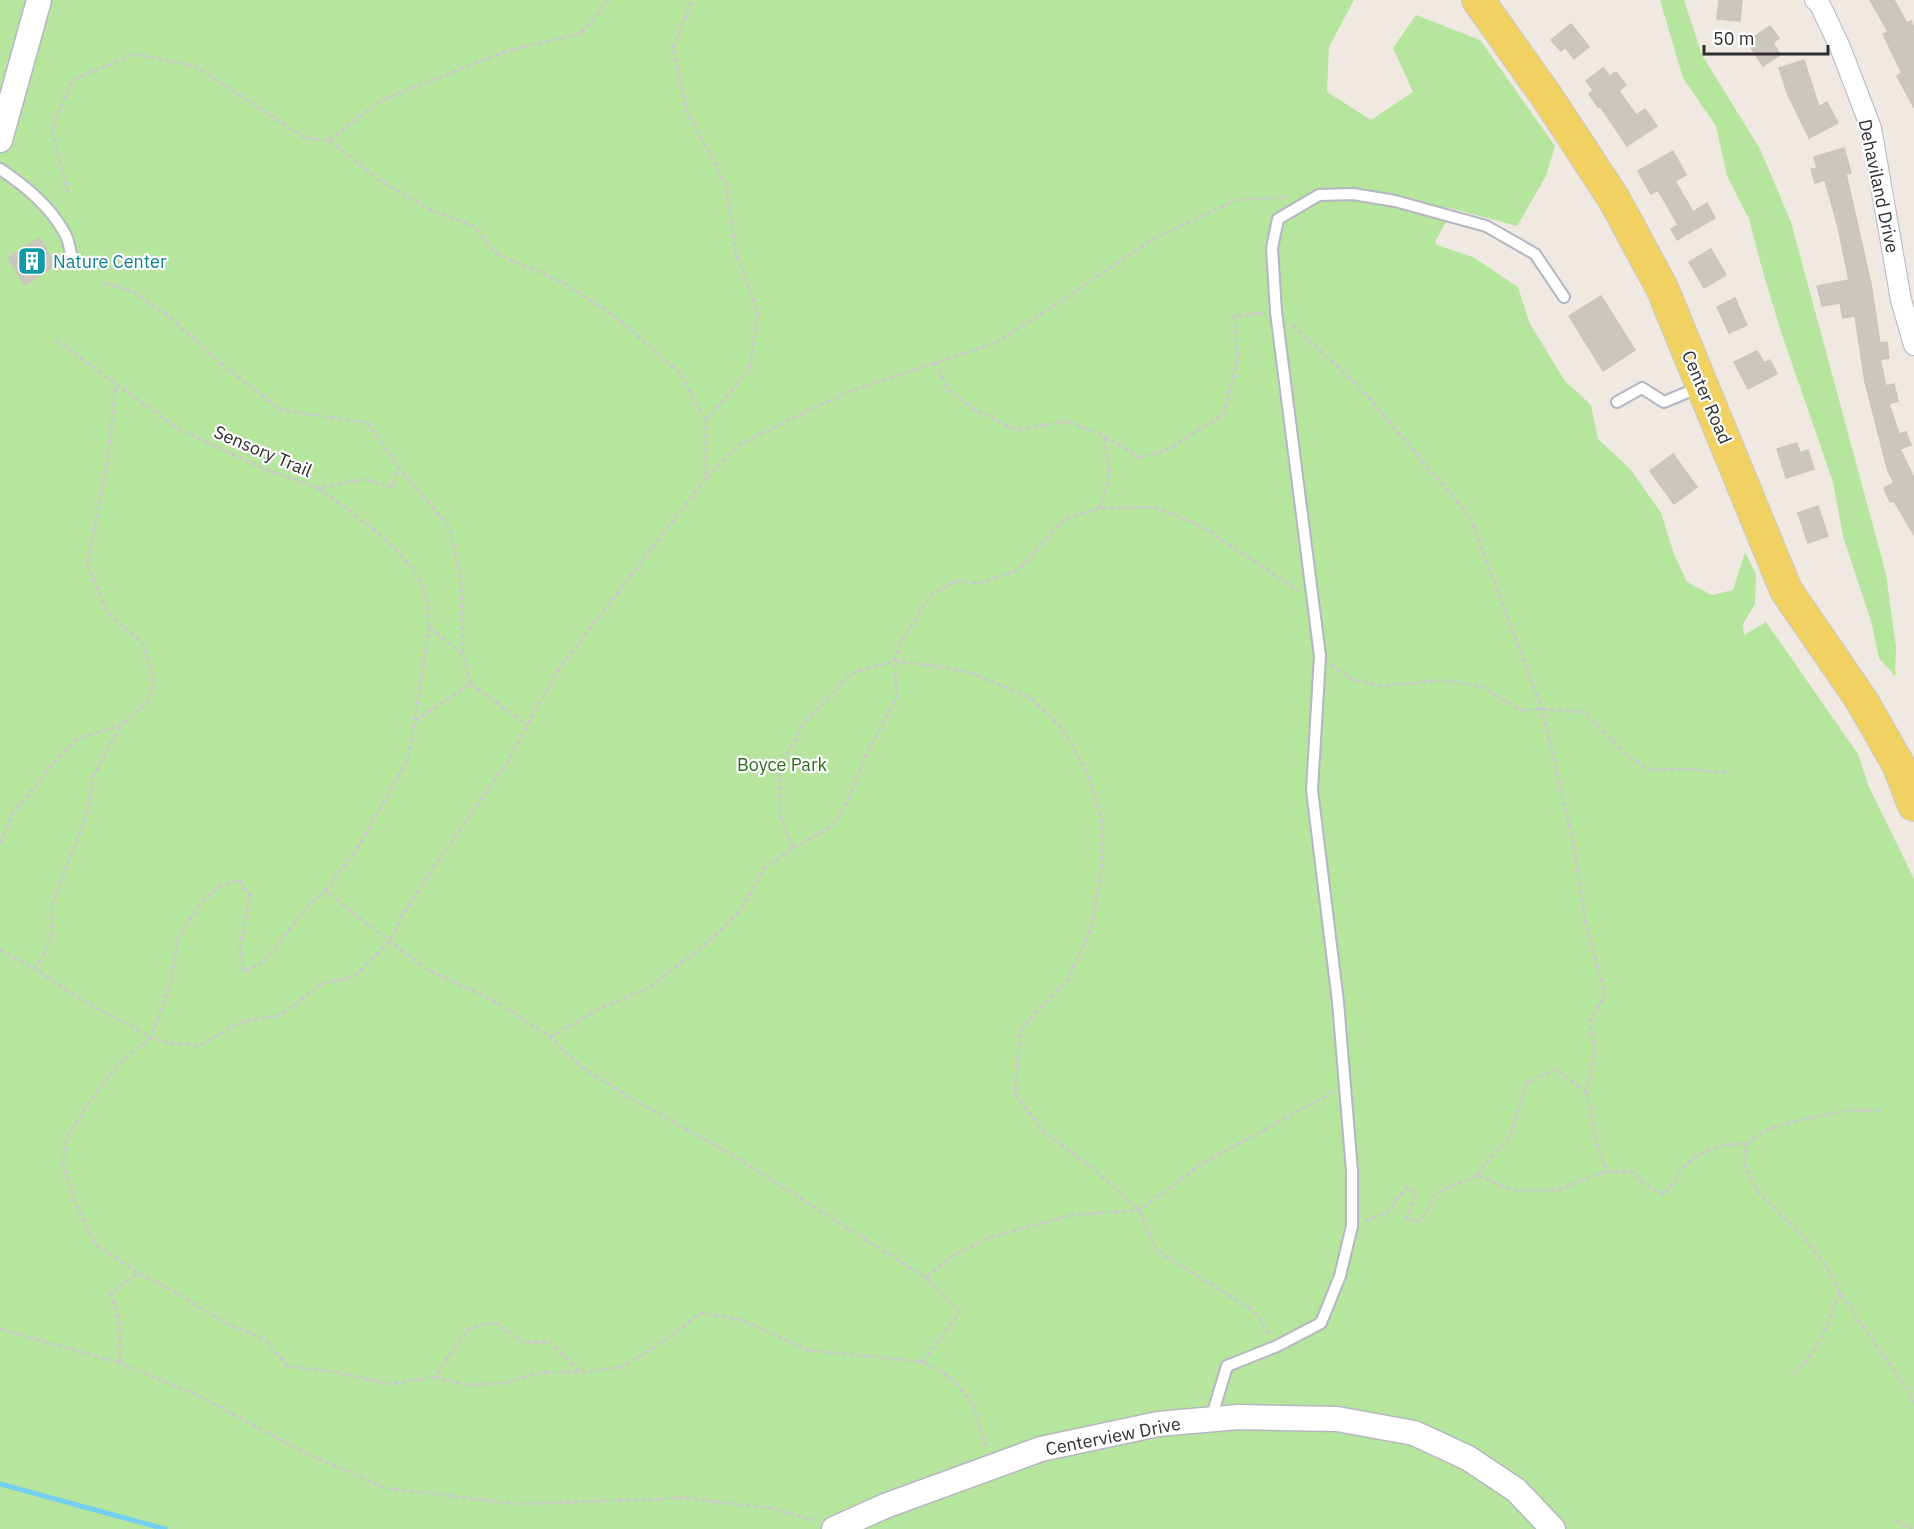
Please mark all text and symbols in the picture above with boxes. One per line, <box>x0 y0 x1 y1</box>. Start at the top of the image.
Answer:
scale bar <box>1704 18 1828 56</box>
text: 50 m <box>1713 27 1755 50</box>
street label: Dehaviland Drive <box>1854 117 1904 255</box>
building icon: Nature Center <box>16 245 48 277</box>
place label: Nature Center <box>53 250 167 273</box>
street label: Center Road <box>1677 347 1737 447</box>
street label: Sensory Trail <box>210 420 316 482</box>
park label: Boyce Park <box>737 753 828 776</box>
street label: Centerview Drive <box>1043 1412 1183 1460</box>

